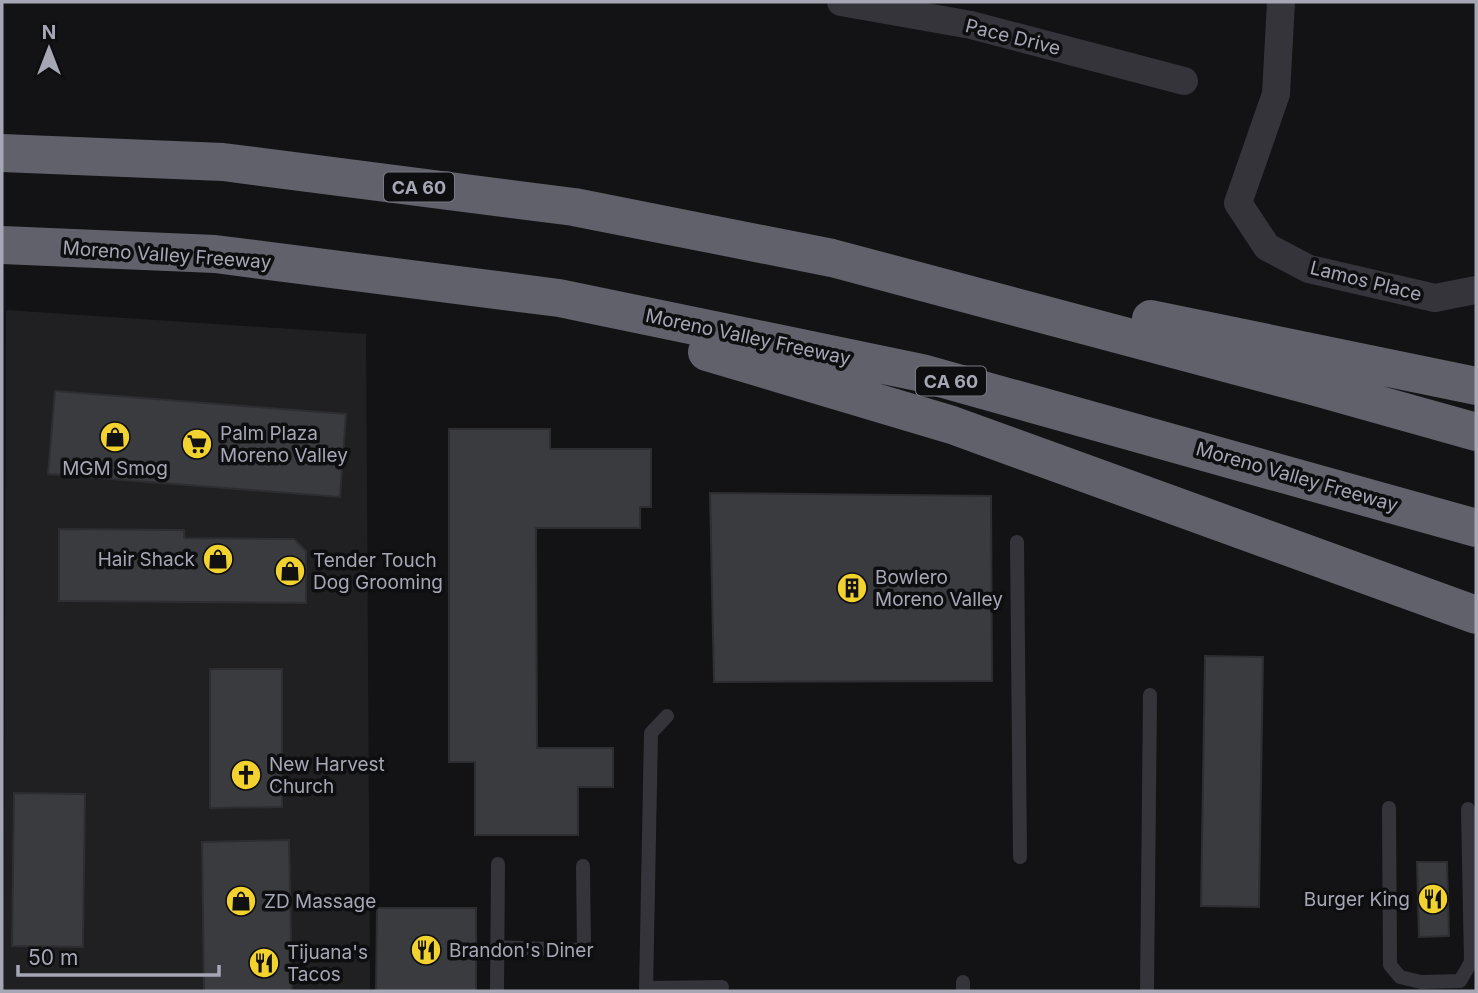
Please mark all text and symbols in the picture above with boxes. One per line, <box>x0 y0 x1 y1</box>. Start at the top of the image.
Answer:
north arrow <box>14 14 84 84</box>
street label: Pace Drive <box>963 14 1063 60</box>
text: N <box>42 21 56 44</box>
road number: CA 60 <box>384 172 454 202</box>
street label: Moreno Valley Freeway <box>62 236 272 274</box>
street label: Lamos Place <box>1308 256 1424 306</box>
street label: Moreno Valley Freeway <box>643 304 853 370</box>
road number: CA 60 <box>916 366 986 396</box>
shop icon: MGM Smog <box>98 420 132 454</box>
place label: Palm Plaza Moreno Valley <box>220 422 348 467</box>
supermarket icon: Palm Plaza Moreno Valley <box>180 427 214 461</box>
street label: Moreno Valley Freeway <box>1193 437 1401 517</box>
place label: MGM Smog <box>62 457 168 480</box>
shop icon: Hair Shack <box>201 542 235 576</box>
place label: Hair Shack <box>98 548 196 571</box>
place label: Tender Touch Dog Grooming <box>313 549 443 594</box>
shop icon: Tender Touch Dog Grooming <box>273 554 307 588</box>
place label: Bowlero Moreno Valley <box>875 566 1003 611</box>
building icon: Bowlero Moreno Valley <box>835 571 869 605</box>
place label: New Harvest Church <box>269 753 385 798</box>
church icon: New Harvest Church <box>229 758 263 792</box>
restaurant icon: Burger King <box>1416 882 1450 916</box>
shop icon: ZD Massage <box>224 884 258 918</box>
place label: Burger King <box>1304 888 1410 911</box>
place label: ZD Massage <box>264 890 376 913</box>
restaurant icon: Brandon's Diner <box>409 933 443 967</box>
scale bar <box>18 934 219 978</box>
place label: Brandon's Diner <box>449 939 594 962</box>
place label: Tijuana's Tacos <box>287 941 368 986</box>
text: 50 m <box>28 945 78 970</box>
restaurant icon: Tijuana's Tacos <box>247 946 281 980</box>

